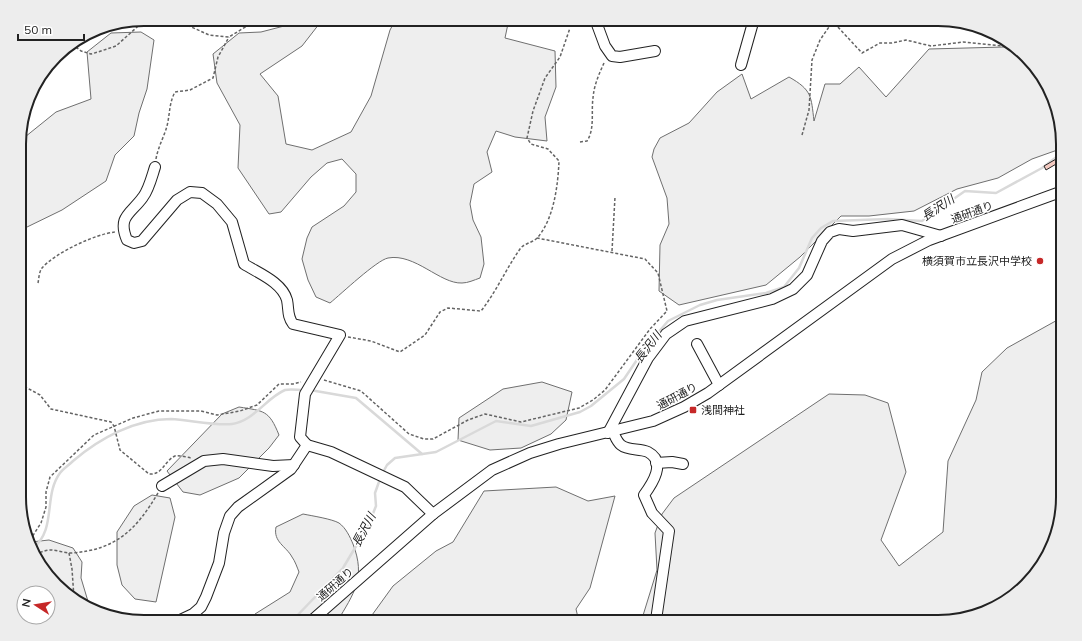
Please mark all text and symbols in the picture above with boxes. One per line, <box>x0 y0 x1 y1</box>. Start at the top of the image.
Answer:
scale bar <box>18 16 84 42</box>
text: 50 m <box>24 22 52 37</box>
water label: 長沢川 <box>919 190 959 224</box>
street label: 通研通り <box>949 198 995 226</box>
place label: 横須賀市立長沢中学校 <box>922 254 1032 268</box>
marker: 横須賀市立長沢中学校 <box>1035 256 1045 266</box>
water label: 長沢川 <box>631 326 666 365</box>
street label: 通研通り <box>654 379 700 413</box>
place label: 浅間神社 <box>701 403 745 417</box>
marker: 浅間神社 <box>688 405 698 415</box>
water label: 長沢川 <box>348 509 380 549</box>
street label: 通研通り <box>314 564 356 604</box>
north arrow <box>16 585 56 625</box>
text: N <box>19 597 34 608</box>

